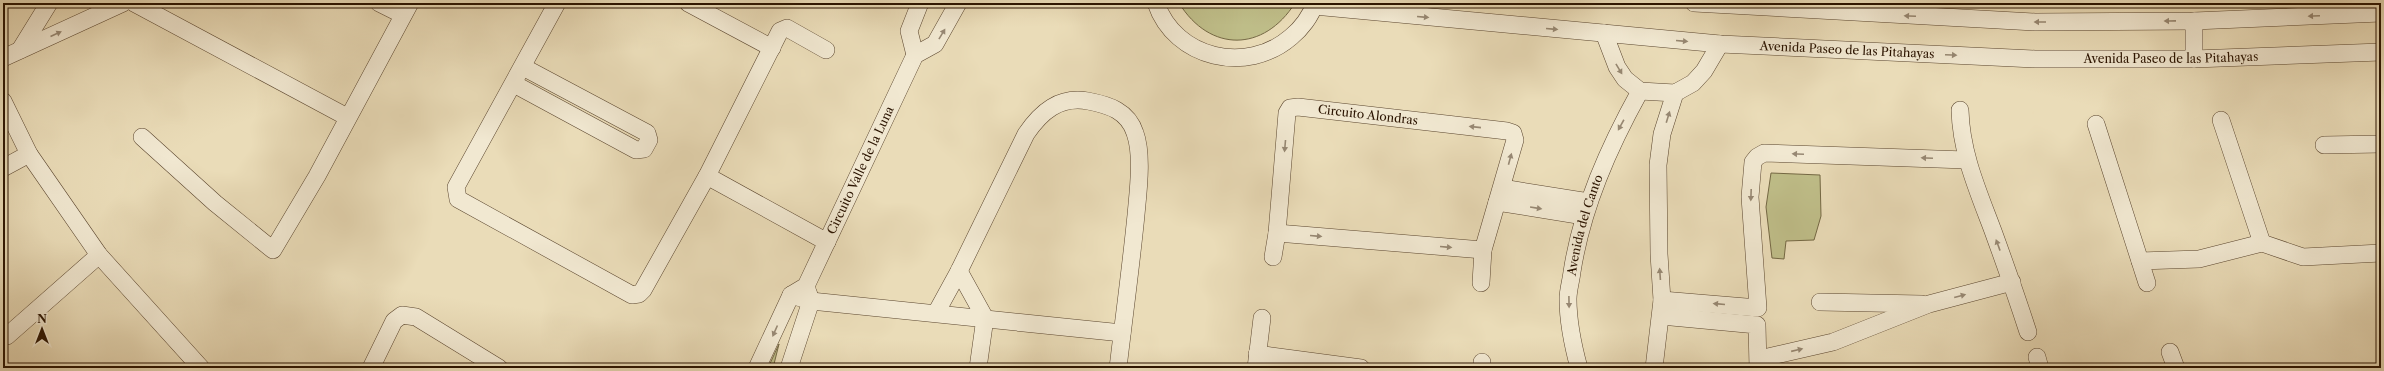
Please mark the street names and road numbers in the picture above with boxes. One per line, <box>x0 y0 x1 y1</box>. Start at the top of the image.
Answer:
street label: Avenida Paseo de las Pitahayas <box>1758 38 1935 61</box>
street label: Avenida Paseo de las Pitahayas <box>2082 49 2259 66</box>
street label: Circuito Alondras <box>1317 101 1419 128</box>
street label: Circuito Valle de la Luna <box>824 103 897 237</box>
street label: Avenida del Canto <box>1563 172 1606 278</box>

